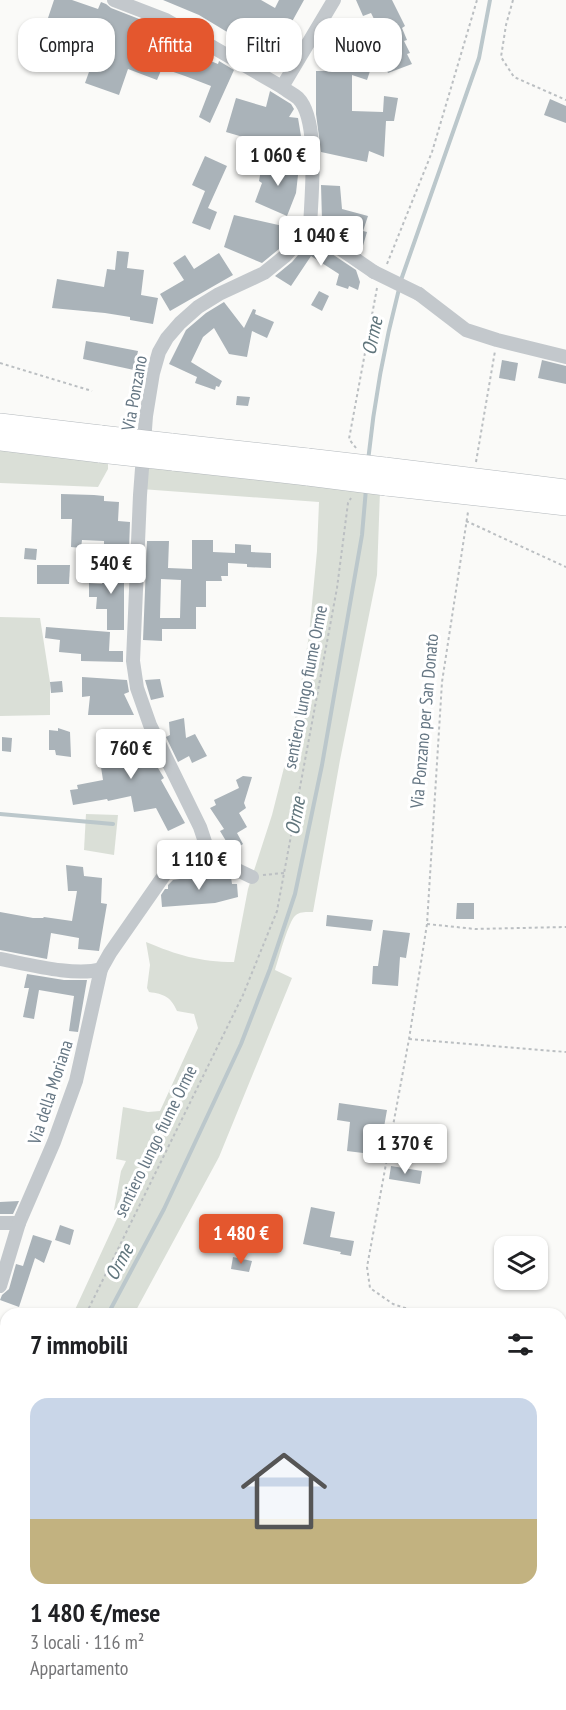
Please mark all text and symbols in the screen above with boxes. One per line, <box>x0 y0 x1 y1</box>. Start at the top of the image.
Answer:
chip: Compra <box>18 18 115 72</box>
chip: Affitta <box>127 18 214 72</box>
chip: Filtri <box>226 18 302 72</box>
chip: Nuovo <box>314 18 402 72</box>
pin: 1 060 € <box>223 136 333 187</box>
text: 1 060 € <box>250 142 306 168</box>
pin: 1 040 € <box>266 216 376 267</box>
text: 1 040 € <box>293 222 349 248</box>
water label: Orme <box>355 313 389 357</box>
street label: Via Ponzano <box>116 353 152 433</box>
pin: 540 € <box>69 544 153 595</box>
text: 540 € <box>90 550 132 576</box>
street label: sentiero lungo fiume Orme <box>278 603 332 771</box>
street label: Via Ponzano per San Donato <box>405 632 443 810</box>
pin: 760 € <box>89 729 173 780</box>
text: 760 € <box>110 735 152 761</box>
water label: Orme <box>279 793 311 837</box>
pin: 1 110 € <box>144 840 254 891</box>
text: 1 110 € <box>171 846 227 872</box>
street label: Via della Moriana <box>22 1037 78 1148</box>
street label: sentiero lungo fiume Orme <box>108 1061 202 1221</box>
pin: 1 370 € <box>350 1124 460 1175</box>
text: 1 370 € <box>377 1130 433 1156</box>
pin: 1 480 € <box>186 1214 296 1265</box>
text: 1 480 € <box>213 1220 269 1246</box>
map controls <box>494 1236 548 1290</box>
button: layers <box>494 1236 548 1290</box>
water label: Orme <box>99 1238 140 1285</box>
text: 7 immobili <box>30 1328 128 1361</box>
icon: filters <box>504 1328 537 1361</box>
icon: home <box>230 1437 338 1545</box>
text: 1 480 €/mese <box>30 1596 160 1629</box>
text: 3 locali · 116 m² <box>30 1629 144 1655</box>
text: Appartamento <box>30 1655 128 1681</box>

